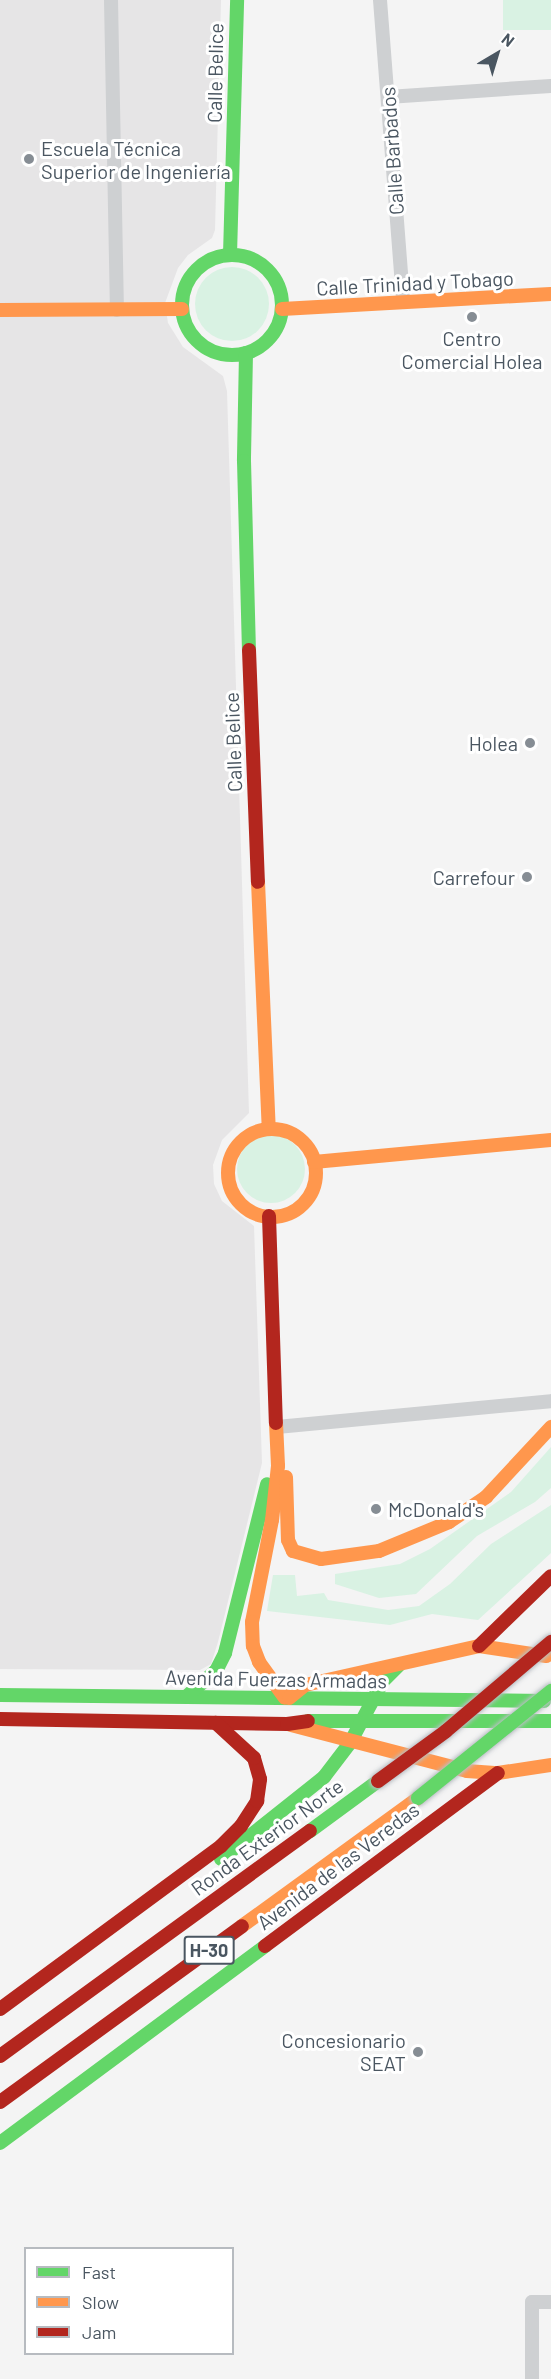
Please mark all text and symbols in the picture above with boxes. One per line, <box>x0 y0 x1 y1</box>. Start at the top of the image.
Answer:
street label: Calle Belice <box>202 23 228 123</box>
north arrow <box>467 24 527 84</box>
text: N <box>498 29 518 50</box>
street label: Calle Barbados <box>376 86 408 216</box>
place label: Escuela Técnica Superior de Ingeniería <box>41 136 231 183</box>
marker: Escuela Técnica Superior de Ingeniería <box>22 152 36 166</box>
street label: Calle Trinidad y Tobago <box>316 266 514 300</box>
marker: Centro Comercial Holea <box>465 310 479 324</box>
place label: Centro Comercial Holea <box>402 326 542 373</box>
street label: Calle Belice <box>219 692 247 792</box>
place label: Holea <box>469 731 518 755</box>
marker: Holea <box>523 736 537 750</box>
place label: Carrefour <box>433 865 515 889</box>
marker: Carrefour <box>520 870 534 884</box>
place label: McDonald's <box>388 1497 484 1521</box>
marker: McDonald's <box>369 1502 383 1516</box>
street label: Avenida Fuerzas Armadas <box>165 1665 387 1693</box>
street label: Ronda Exterior Norte <box>186 1774 348 1900</box>
street label: Avenida de las Veredas <box>252 1797 424 1935</box>
road number: H-30 <box>184 1935 234 1965</box>
place label: Concesionario SEAT <box>282 2028 406 2075</box>
marker: Concesionario SEAT <box>411 2045 425 2059</box>
legend <box>24 2247 234 2355</box>
text: Fast <box>82 2261 116 2283</box>
text: Slow <box>82 2291 119 2313</box>
text: Jam <box>82 2321 116 2343</box>

